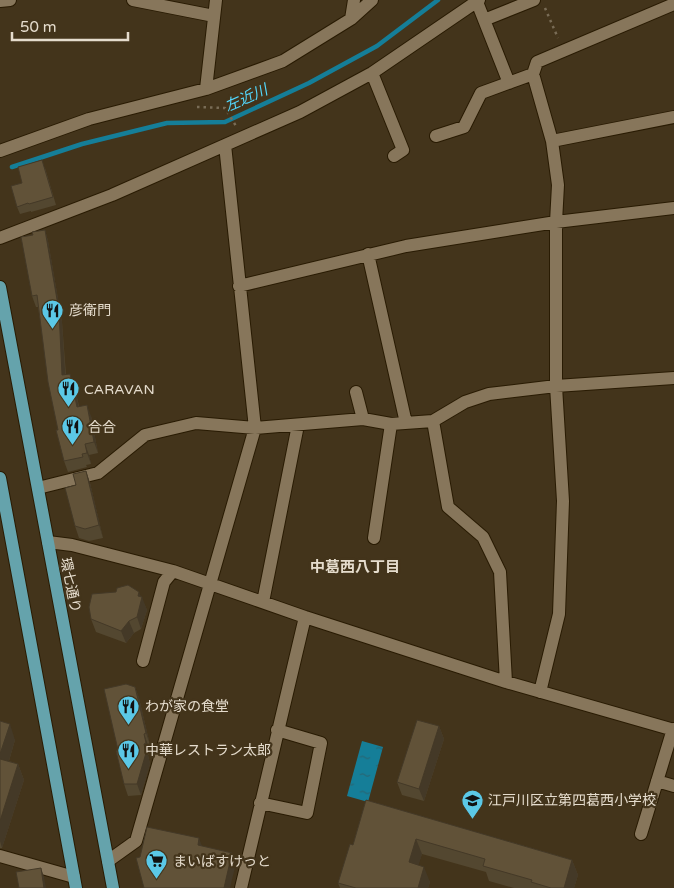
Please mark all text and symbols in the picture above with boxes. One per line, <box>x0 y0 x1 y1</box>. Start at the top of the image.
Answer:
scale bar <box>12 10 129 42</box>
text: 50 m <box>20 18 57 36</box>
water label: 左近川 <box>222 80 272 115</box>
restaurant icon: 彦衛門 <box>41 298 65 329</box>
place label: 彦衛門 <box>69 302 111 319</box>
restaurant icon: CARAVAN <box>56 377 80 408</box>
place label: CARAVAN <box>84 381 155 398</box>
restaurant icon: 合合 <box>60 415 84 446</box>
place label: 合合 <box>88 419 116 436</box>
street label: 環七通り <box>57 556 84 614</box>
district label: 中葛西八丁目 <box>310 558 400 576</box>
restaurant icon: わが家の食堂 <box>117 694 141 725</box>
place label: わが家の食堂 <box>145 698 229 715</box>
restaurant icon: 中華レストラン太郎 <box>117 738 141 769</box>
place label: 中華レストラン太郎 <box>145 742 271 759</box>
school or university icon: 江戸川区立第四葛西小学校 <box>460 788 484 819</box>
place label: 江戸川区立第四葛西小学校 <box>488 792 656 809</box>
supermarket icon: まいばすけっと <box>145 849 169 880</box>
place label: まいばすけっと <box>173 853 271 870</box>

